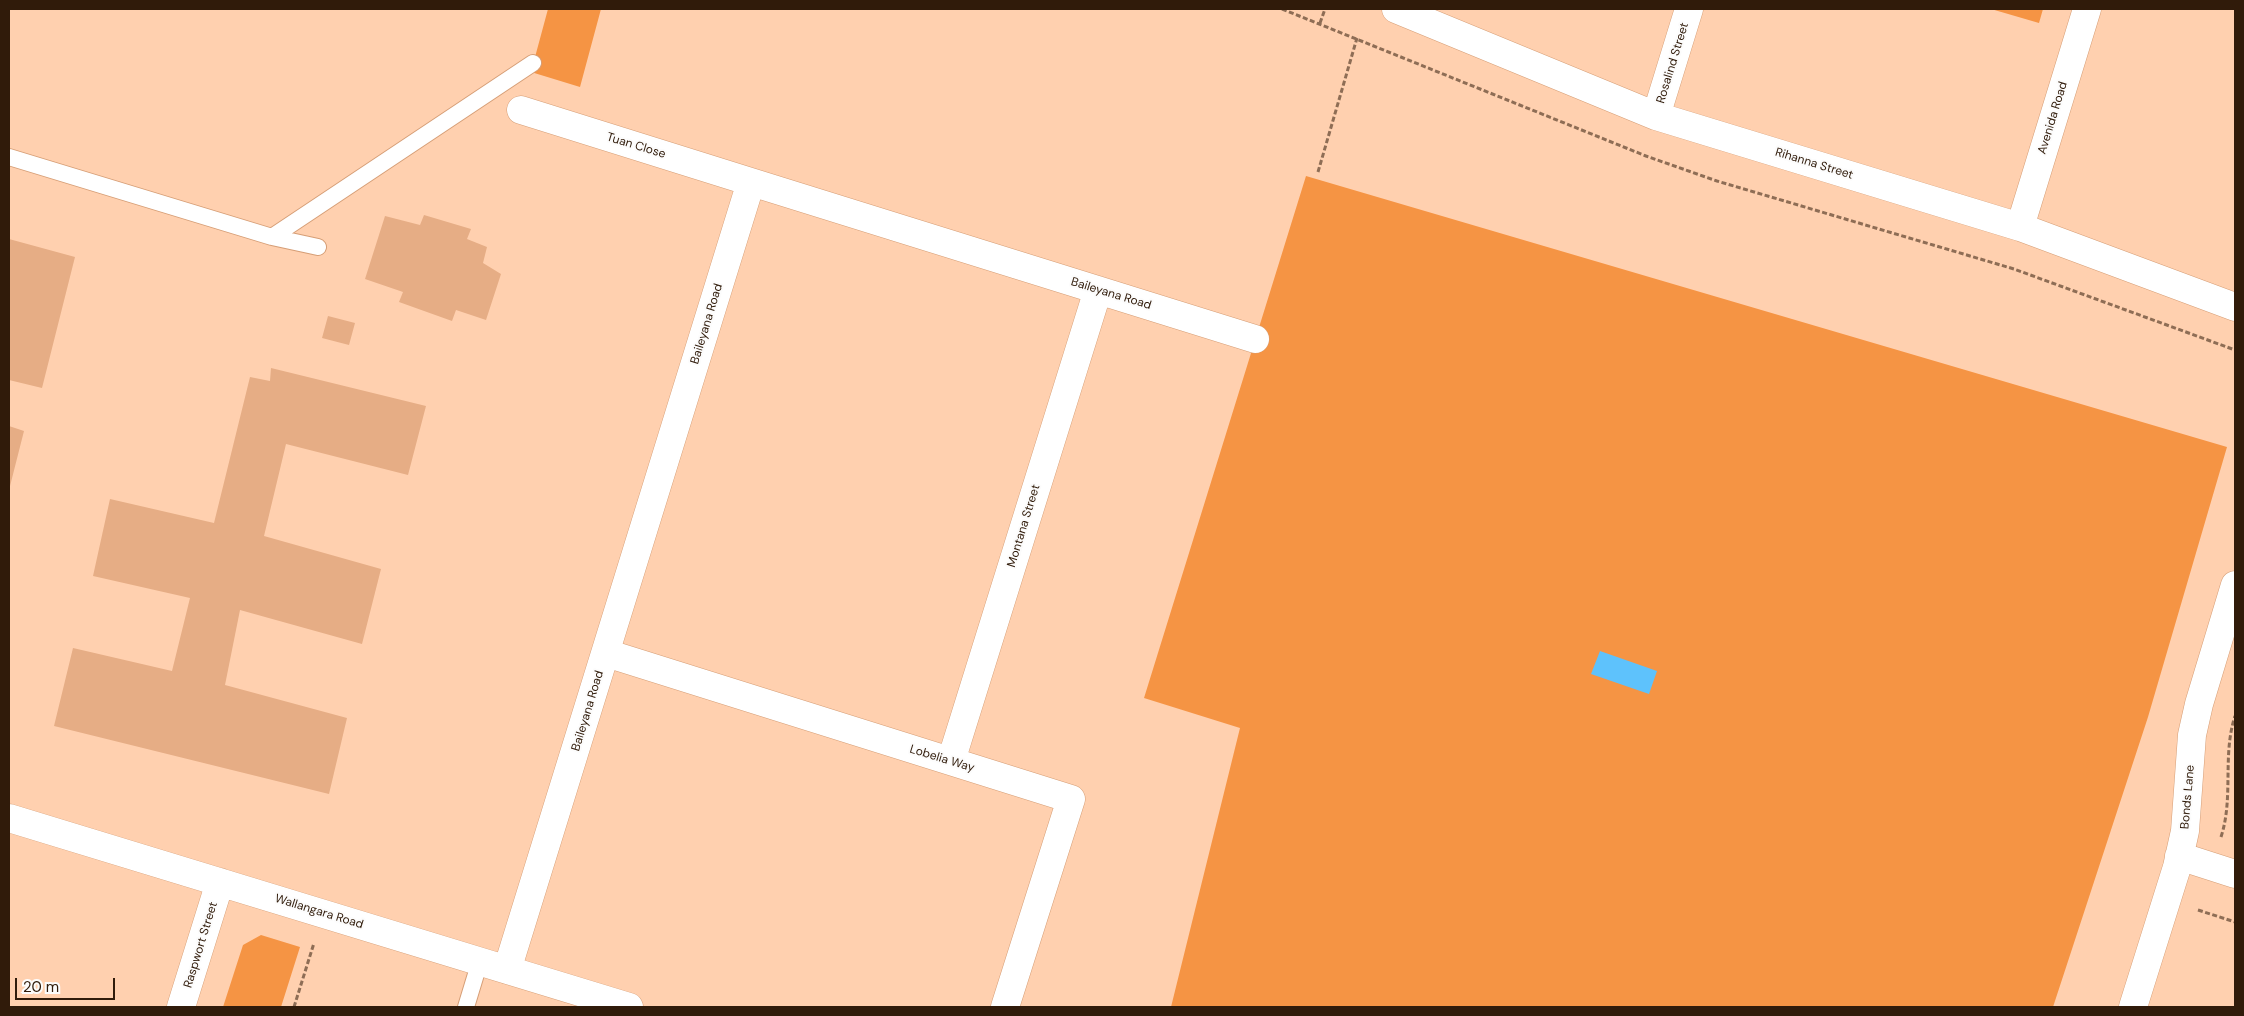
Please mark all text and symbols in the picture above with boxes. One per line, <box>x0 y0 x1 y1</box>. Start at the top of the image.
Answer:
street label: Rosalind Street <box>1654 21 1692 105</box>
street label: Avenida Road <box>2035 80 2071 156</box>
street label: Tuan Close <box>605 130 667 162</box>
street label: Rihanna Street <box>1773 145 1855 183</box>
street label: Baileyana Road <box>1069 275 1153 313</box>
street label: Baileyana Road <box>688 282 726 366</box>
street label: Montana Street <box>1005 483 1043 569</box>
street label: Baileyana Road <box>569 669 607 753</box>
street label: Lobelia Way <box>908 742 976 776</box>
street label: Bonds Lane <box>2178 764 2198 830</box>
street label: Wallangara Road <box>273 892 365 932</box>
street label: Raspwort Street <box>181 900 221 990</box>
scale bar <box>18 968 118 1000</box>
text: 20 m <box>23 977 59 997</box>

